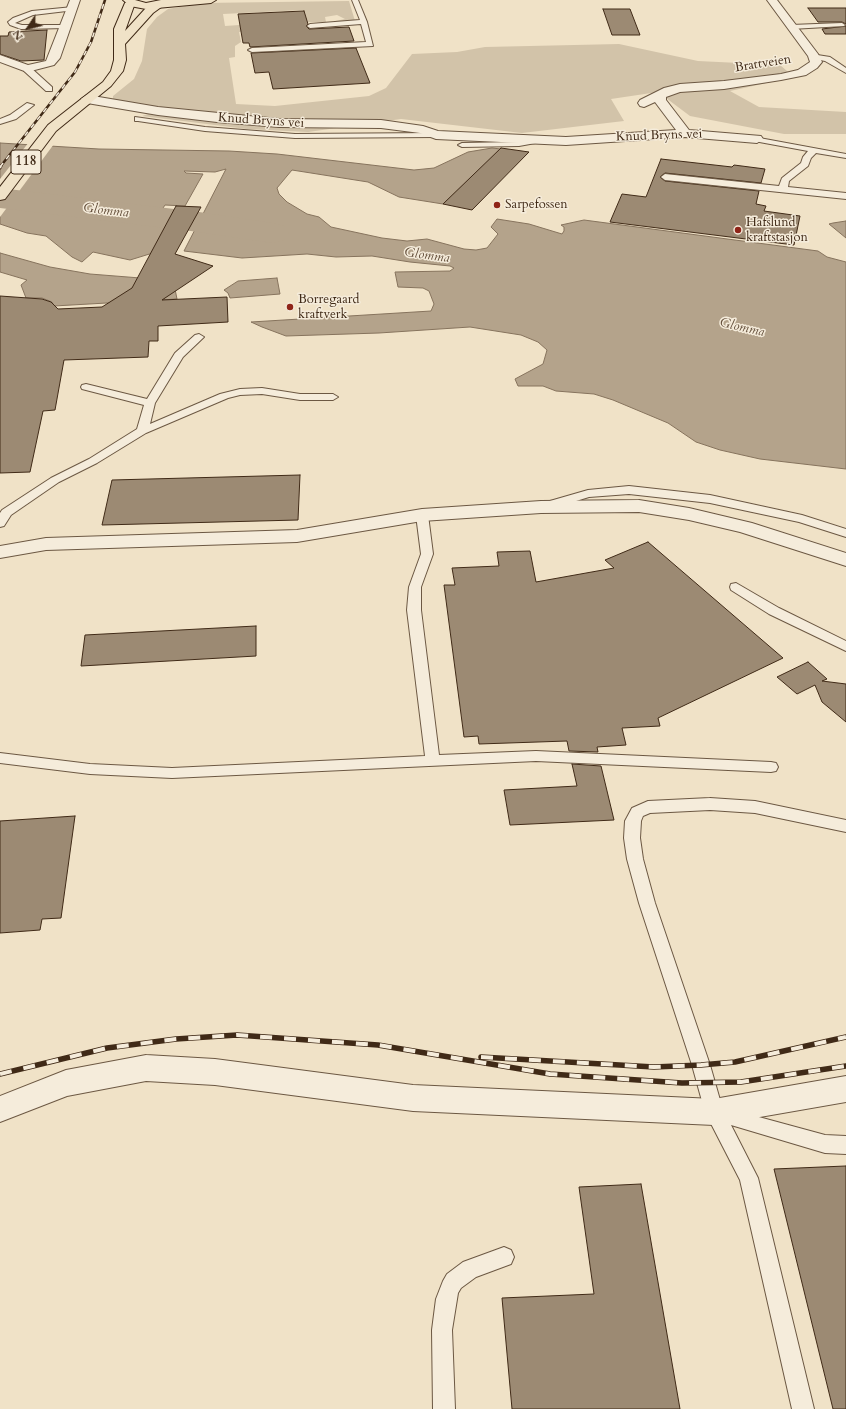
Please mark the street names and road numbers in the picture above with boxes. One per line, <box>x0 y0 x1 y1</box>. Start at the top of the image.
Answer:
street label: Brattveien <box>734 52 792 76</box>
street label: Knud Bryns vei <box>217 110 305 132</box>
street label: Knud Bryns vei <box>616 127 702 145</box>
road number: 118 <box>11 150 41 174</box>

